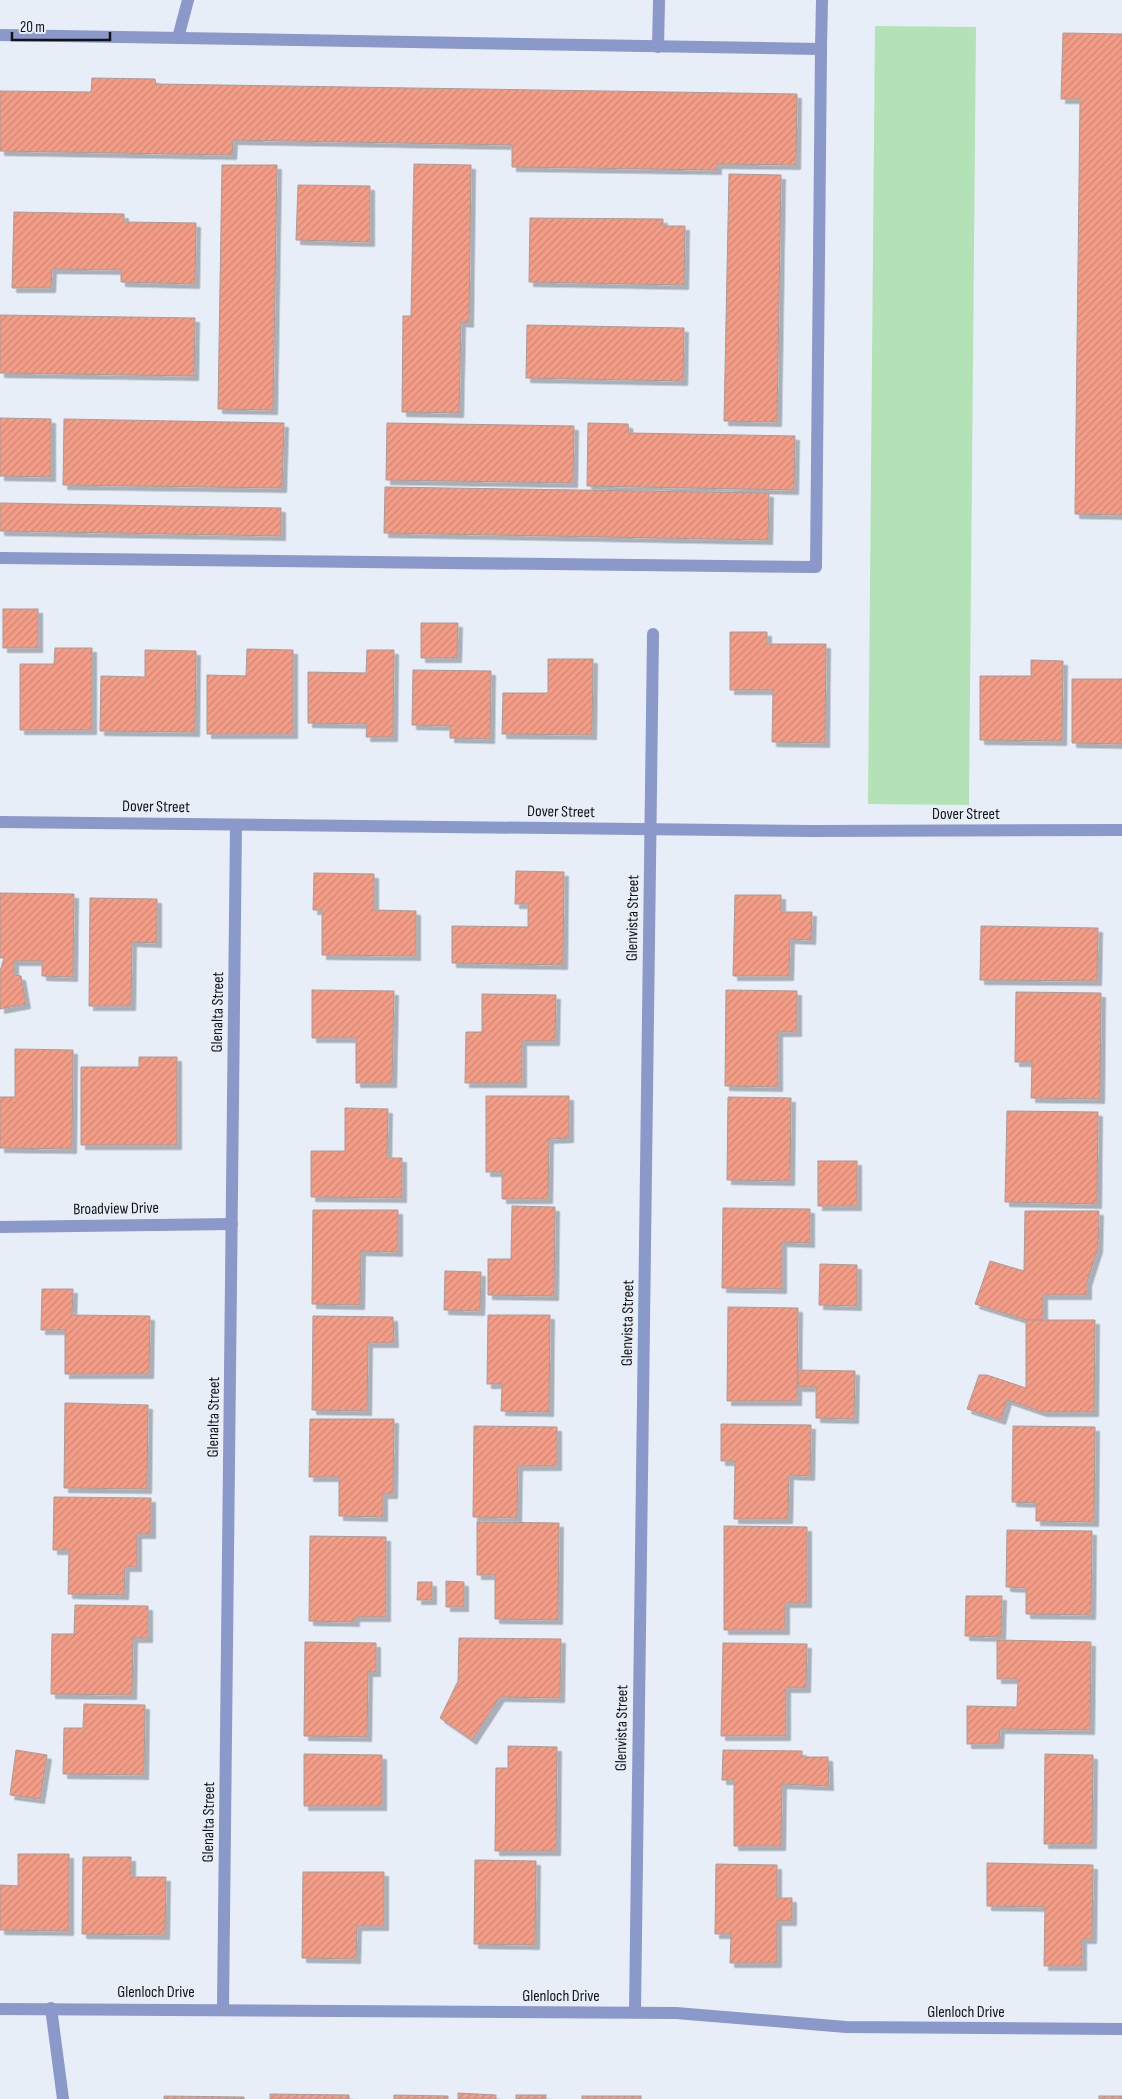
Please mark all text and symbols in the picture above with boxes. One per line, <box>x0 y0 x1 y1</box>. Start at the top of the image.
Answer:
scale bar <box>12 10 110 42</box>
text: 20 m <box>20 18 45 37</box>
street label: Dover Street <box>122 797 190 817</box>
street label: Dover Street <box>527 802 595 822</box>
street label: Dover Street <box>932 805 1000 824</box>
street label: Glenvista Street <box>623 875 643 961</box>
street label: Glenalta Street <box>208 971 228 1053</box>
street label: Broadview Drive <box>73 1199 159 1219</box>
street label: Glenvista Street <box>618 1280 638 1366</box>
street label: Glenalta Street <box>204 1376 224 1458</box>
street label: Glenvista Street <box>612 1685 632 1771</box>
street label: Glenalta Street <box>199 1781 219 1863</box>
street label: Glenloch Drive <box>117 1983 195 2002</box>
street label: Glenloch Drive <box>522 1987 600 2006</box>
street label: Glenloch Drive <box>927 2003 1005 2022</box>

